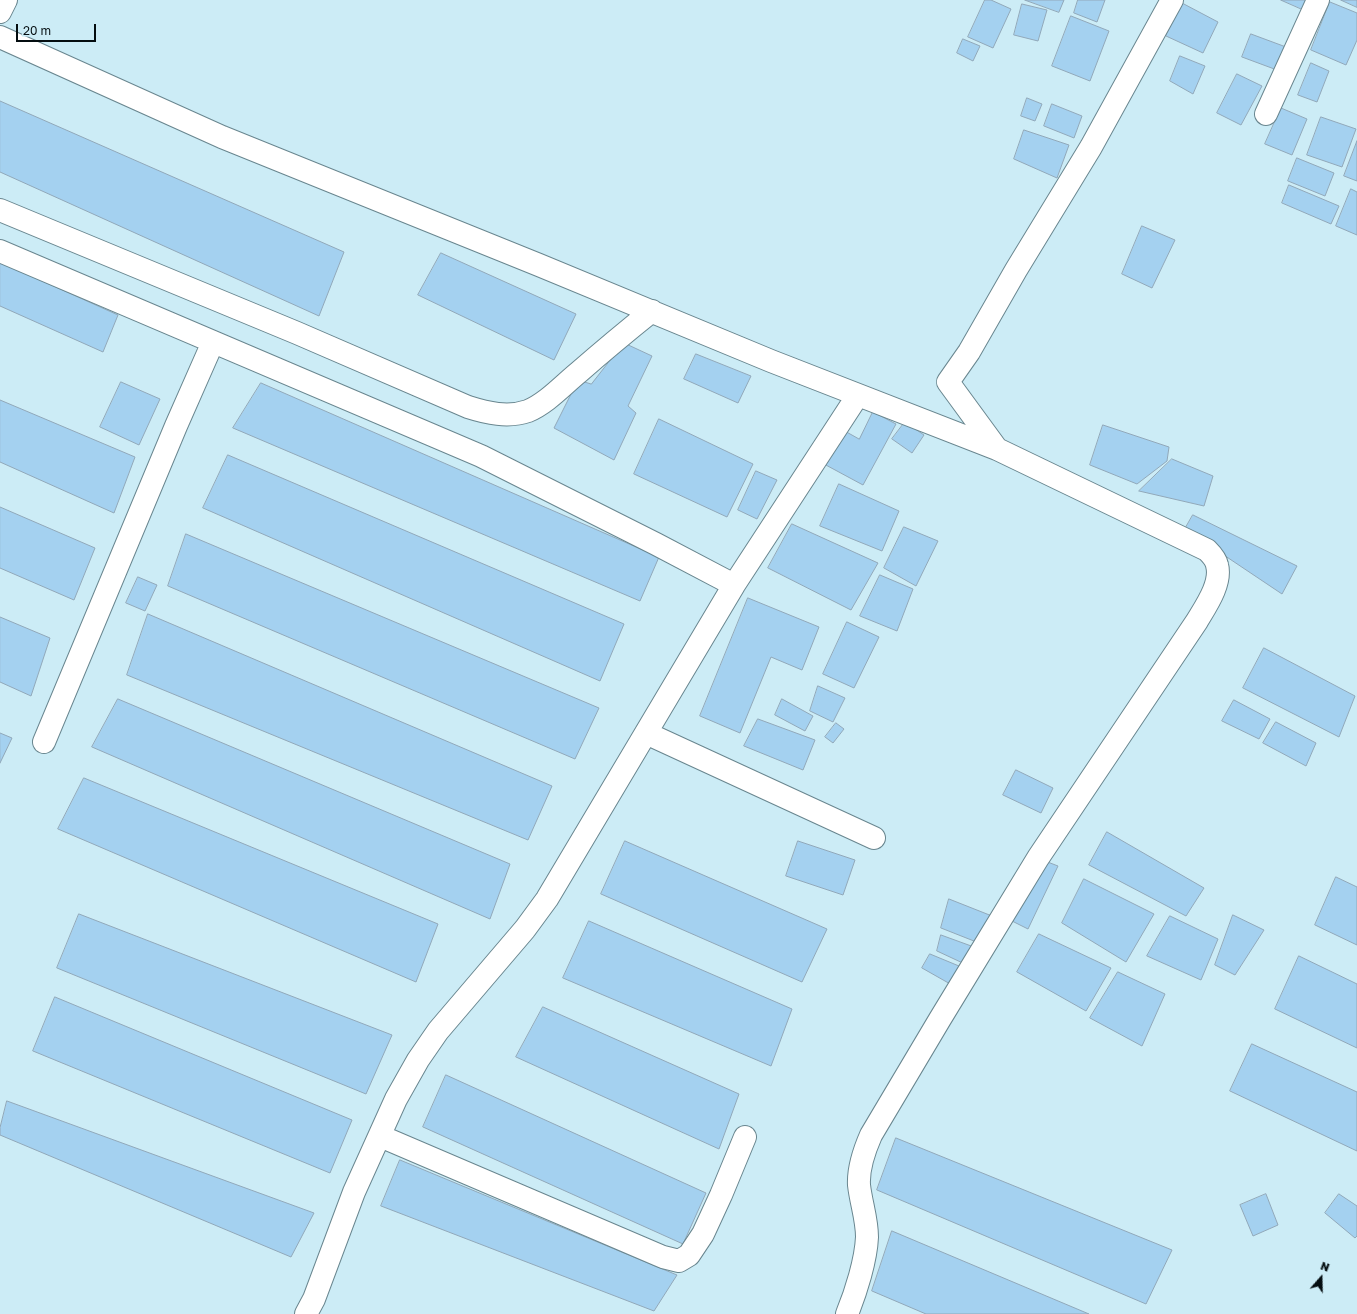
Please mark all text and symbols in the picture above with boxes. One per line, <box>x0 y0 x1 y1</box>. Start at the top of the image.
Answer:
scale bar <box>18 16 98 42</box>
text: 20 m <box>23 23 51 38</box>
north arrow <box>1301 1258 1341 1298</box>
text: N <box>1319 1259 1331 1274</box>

